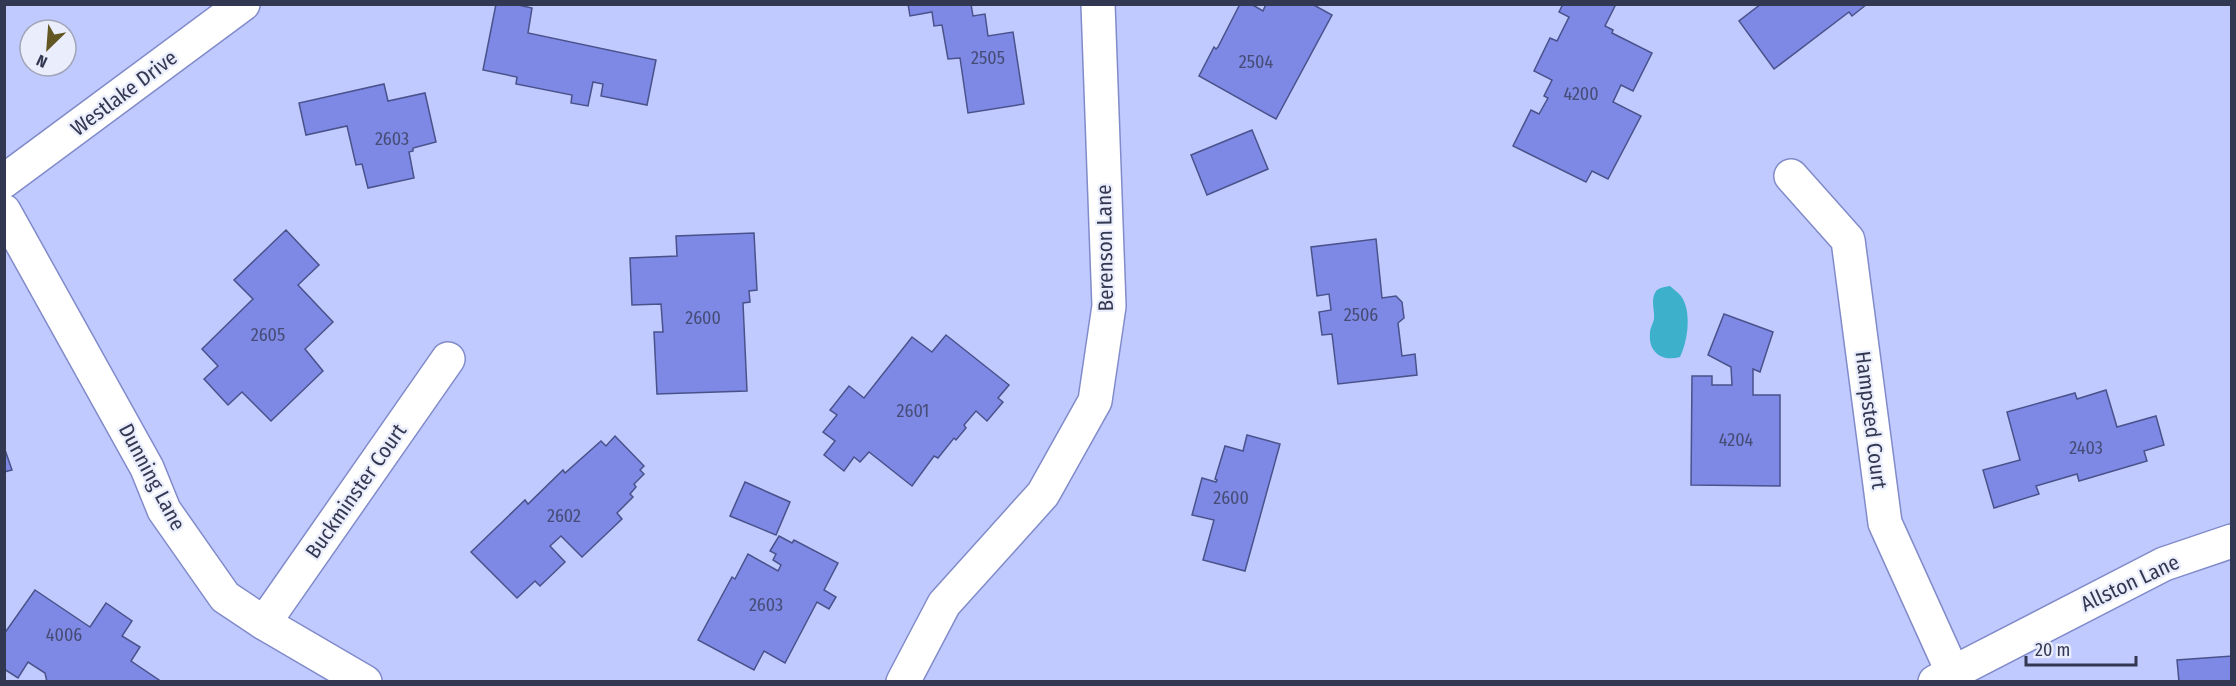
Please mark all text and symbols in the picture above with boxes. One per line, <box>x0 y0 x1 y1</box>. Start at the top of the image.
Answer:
north arrow <box>18 18 78 78</box>
street label: Westlake Drive <box>66 45 182 141</box>
house number: 2505 <box>971 47 1005 69</box>
text: N <box>34 51 50 72</box>
house number: 2504 <box>1239 51 1273 73</box>
house number: 4200 <box>1563 83 1599 105</box>
house number: 2603 <box>375 128 409 150</box>
street label: Berenson Lane <box>1091 184 1119 312</box>
house number: 2506 <box>1344 304 1378 326</box>
house number: 2600 <box>685 307 721 329</box>
house number: 2605 <box>251 324 285 346</box>
street label: Hampsted Court <box>1850 349 1892 491</box>
house number: 2601 <box>897 400 929 422</box>
street label: Dunning Lane <box>113 419 191 535</box>
street label: Buckminster Court <box>300 419 412 563</box>
house number: 4204 <box>1719 429 1754 451</box>
house number: 2403 <box>2069 437 2103 459</box>
house number: 2600 <box>1213 487 1249 509</box>
house number: 2602 <box>547 505 581 527</box>
street label: Allston Lane <box>2077 549 2183 617</box>
house number: 2603 <box>749 594 783 616</box>
house number: 4006 <box>46 624 82 646</box>
scale bar <box>2026 629 2136 667</box>
text: 20 m <box>2035 639 2070 661</box>

